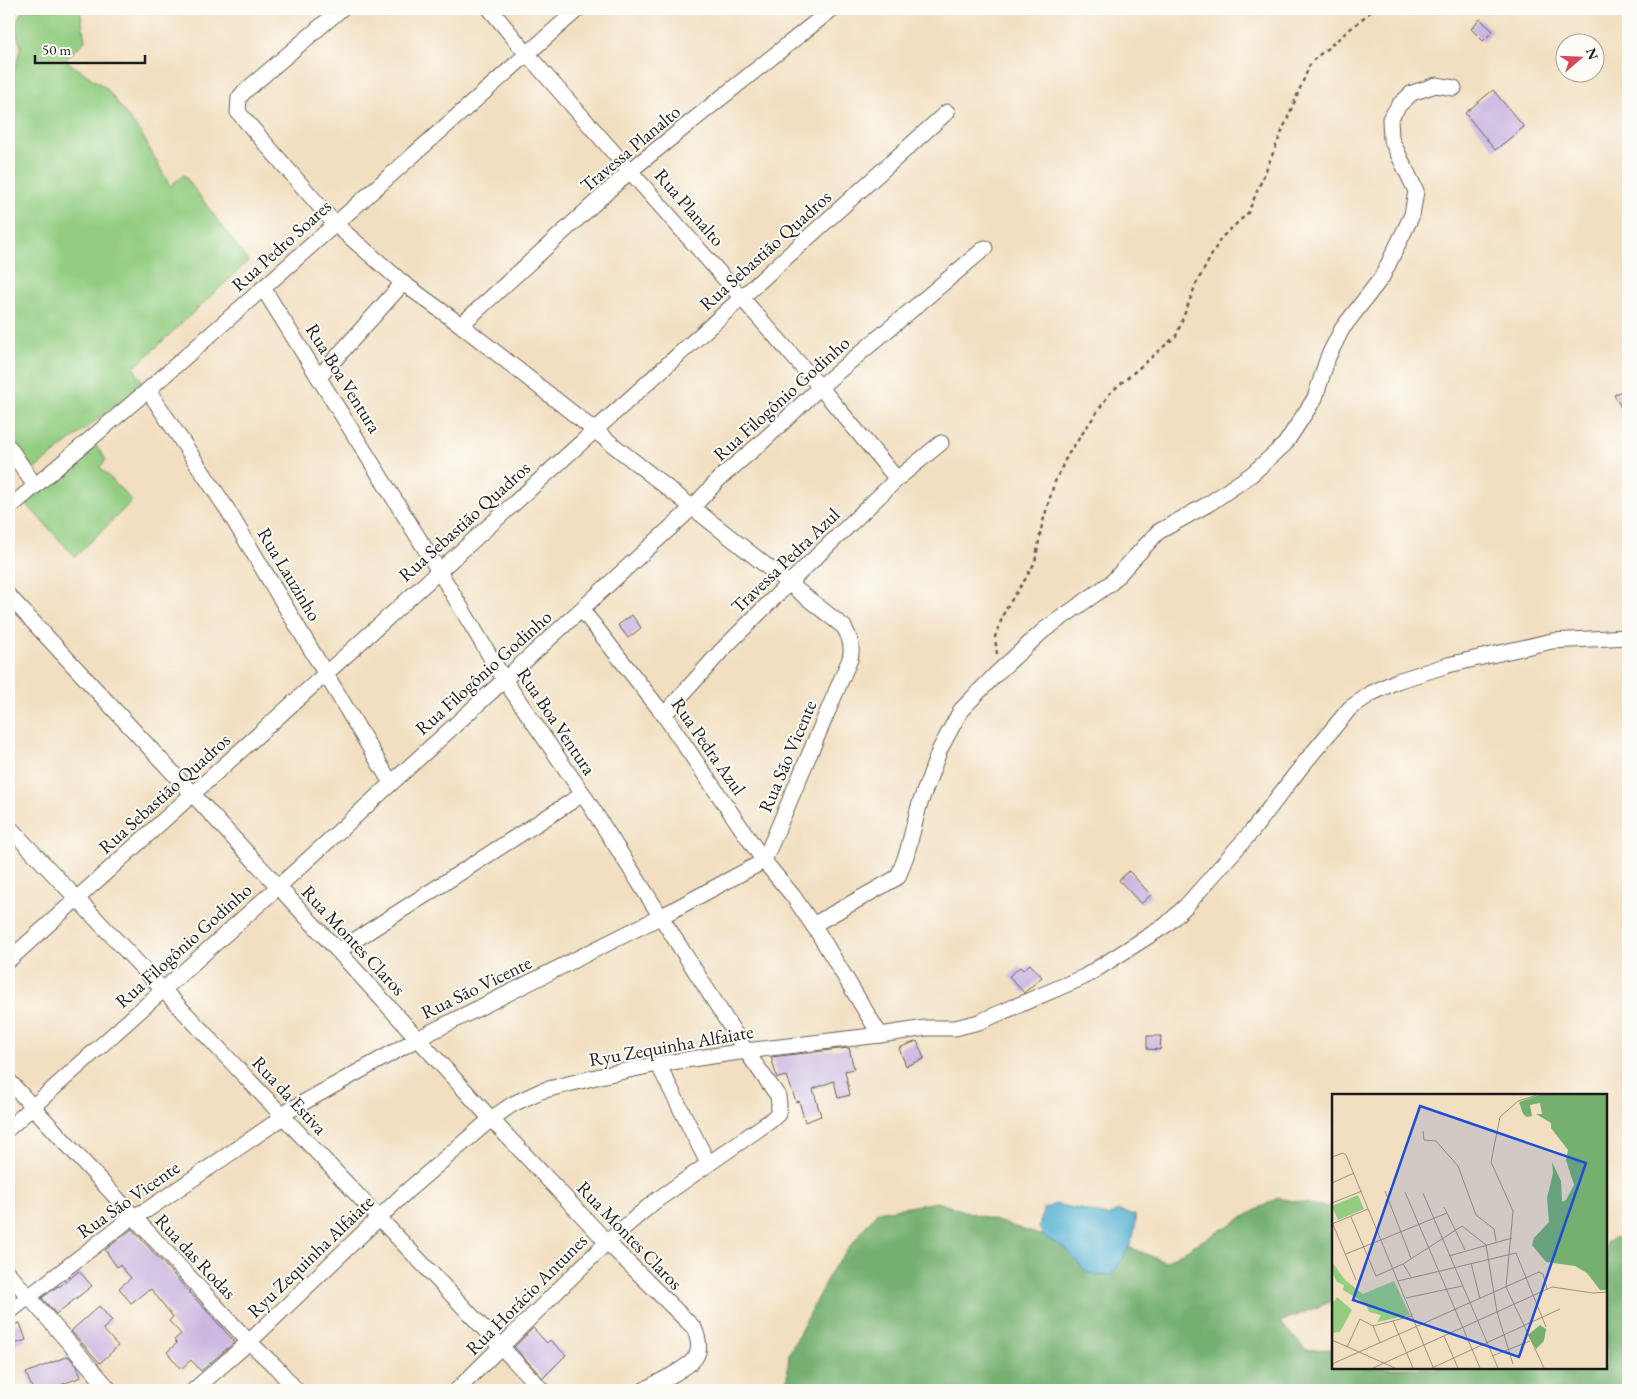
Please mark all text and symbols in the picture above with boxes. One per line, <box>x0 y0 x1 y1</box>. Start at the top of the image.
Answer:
scale bar <box>35 32 145 64</box>
north arrow <box>1554 32 1604 82</box>
text: 50 m <box>42 40 71 59</box>
text: N <box>1582 45 1603 63</box>
street label: Travessa Planalto <box>575 99 686 198</box>
street label: Rua Planalto <box>649 163 730 251</box>
street label: Rua Sebastião Quadros <box>694 184 837 316</box>
street label: Rua Pedro Soares <box>226 194 337 297</box>
street label: Rua Boa Ventura <box>300 319 387 438</box>
street label: Rua Filogônio Godinho <box>708 330 855 466</box>
street label: Rua Sebastião Quadros <box>393 455 536 587</box>
street label: Travessa Pedra Azul <box>726 502 845 619</box>
street label: Rua Lauzinho <box>252 523 327 626</box>
street label: Rua Filogônio Godinho <box>410 604 557 740</box>
street label: Rua Boa Ventura <box>511 663 602 780</box>
street label: Rua Pedra Azul <box>666 693 752 800</box>
street label: Rua São Vicente <box>753 696 822 816</box>
street label: Rua Sebastião Quadros <box>93 727 236 859</box>
street label: Rua Filogônio Godinho <box>110 877 257 1013</box>
street label: Rua Montes Claros <box>296 880 411 1001</box>
street label: Rua São Vicente <box>417 950 536 1025</box>
street label: Ryu Zequinha Alfaiate <box>587 1019 755 1072</box>
street label: Rua da Estiva <box>247 1051 333 1140</box>
inset map <box>1332 1094 1607 1369</box>
street label: Rua São Vicente <box>72 1155 185 1244</box>
street label: Rua Montes Claros <box>571 1176 688 1295</box>
street label: Ryu Zequinha Alfaiate <box>242 1189 379 1323</box>
street label: Rua das Rodas <box>150 1208 242 1304</box>
street label: Rua Horácio Antunes <box>460 1228 592 1360</box>

